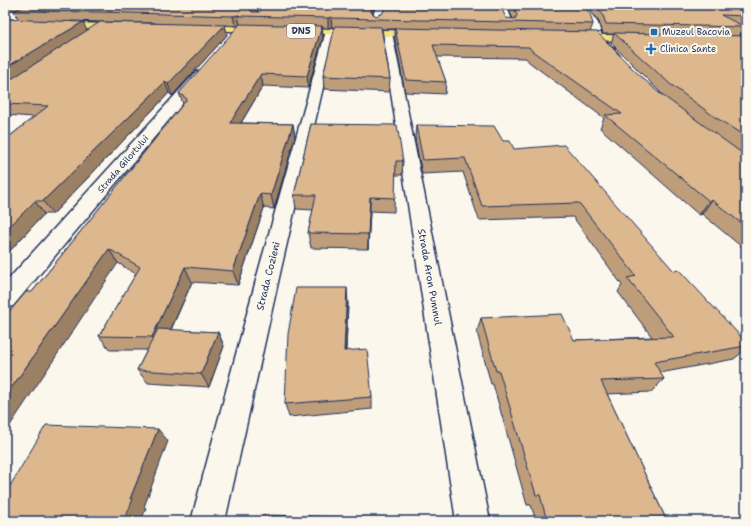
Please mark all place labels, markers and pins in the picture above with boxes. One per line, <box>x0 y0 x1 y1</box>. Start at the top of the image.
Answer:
place label: Muzeul Bacovia <box>662 26 730 38</box>
marker: Muzeul Bacovia <box>649 27 659 37</box>
marker: Clinica Sante <box>645 43 657 55</box>
place label: Clinica Sante <box>660 43 716 55</box>

